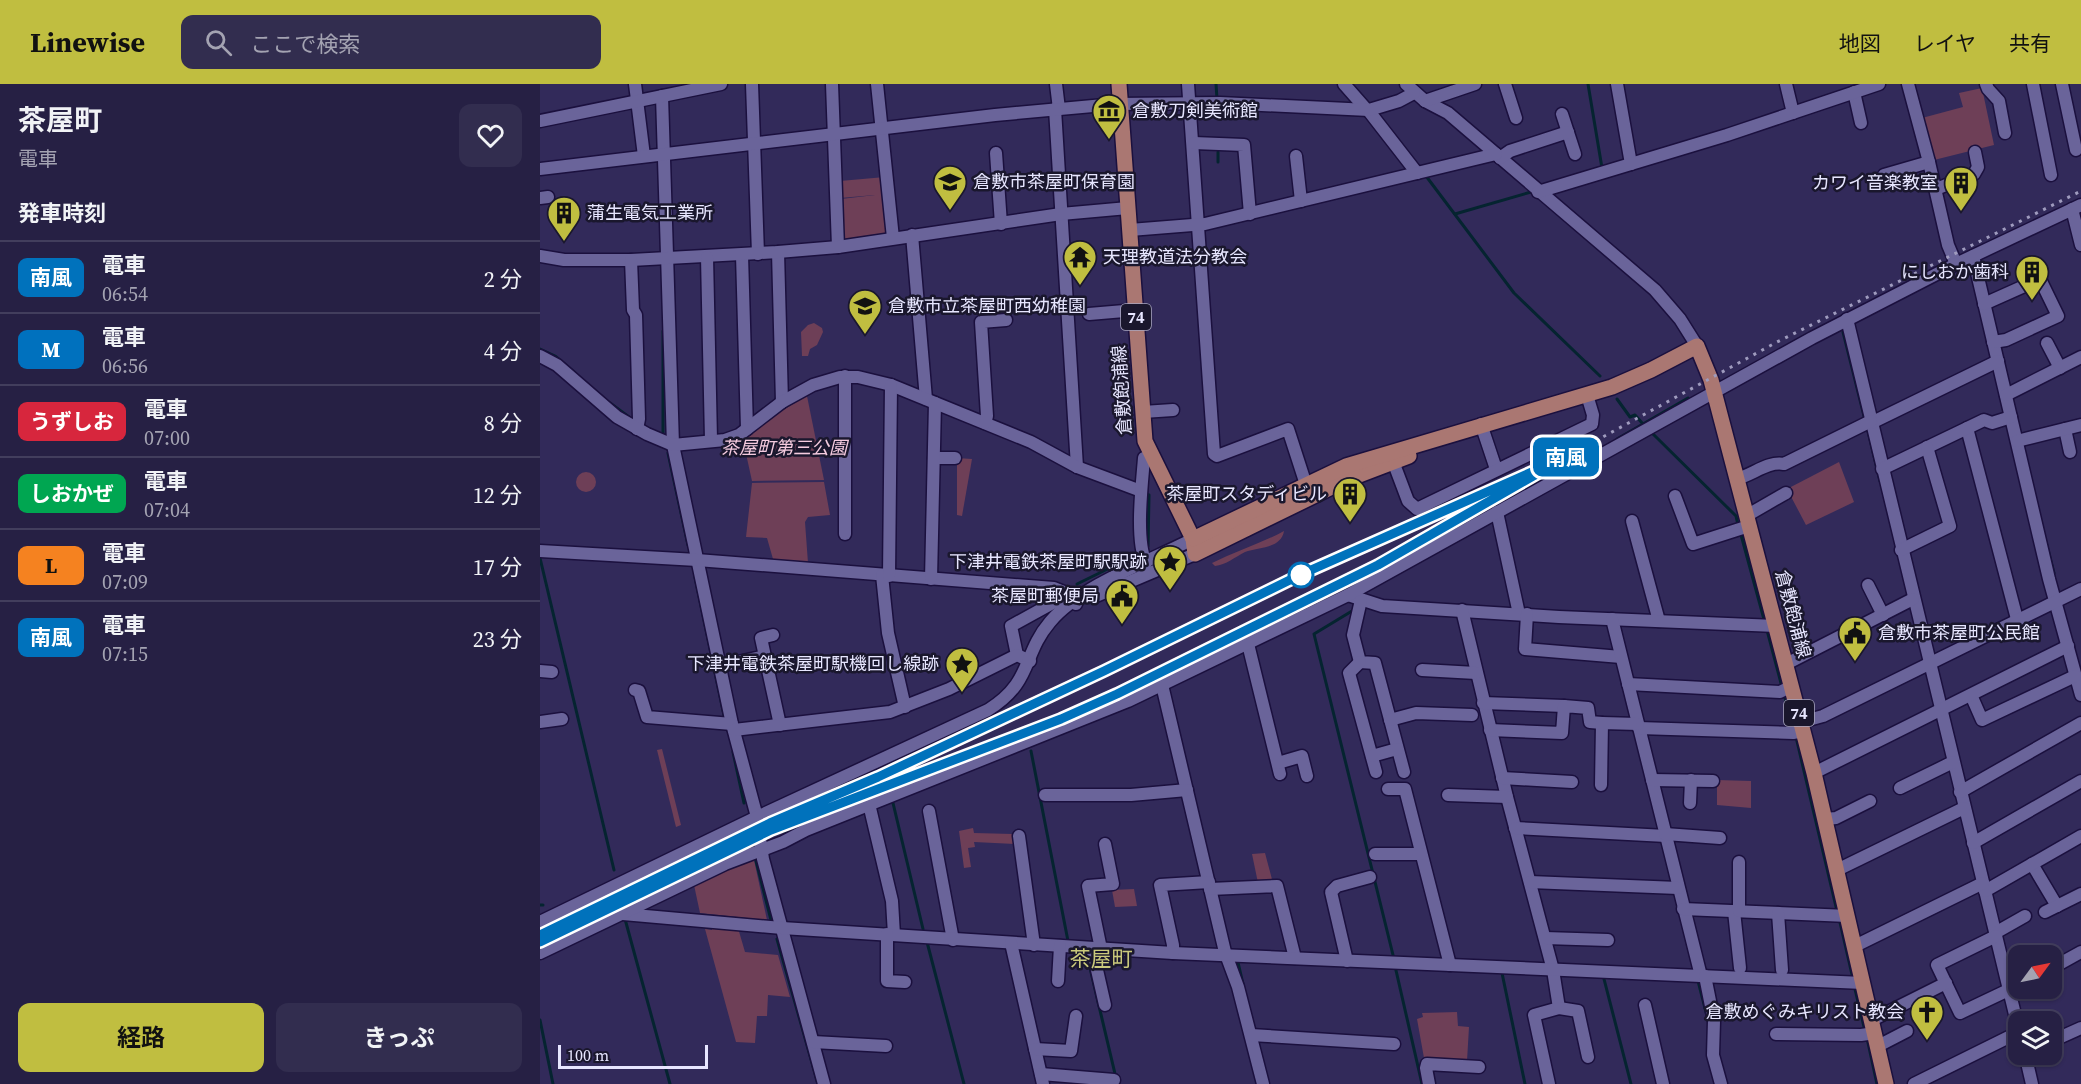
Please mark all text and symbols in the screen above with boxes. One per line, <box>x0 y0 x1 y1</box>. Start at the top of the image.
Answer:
search box <box>181 15 601 69</box>
text: Linewise <box>30 23 145 61</box>
icon: search <box>202 26 235 59</box>
text: ここで検索 <box>250 29 360 59</box>
text: 地図 <box>1839 29 1881 58</box>
text: レイヤ <box>1914 29 1976 58</box>
text: 共有 <box>2009 29 2051 58</box>
museum icon: 倉敷刀剣美術館 <box>1091 93 1127 140</box>
place label: 倉敷刀剣美術館 <box>1132 98 1258 123</box>
text: 茶屋町 <box>18 101 102 139</box>
button: heart <box>459 104 522 167</box>
text: 電車 <box>18 145 58 173</box>
school or university icon: 倉敷市茶屋町保育園 <box>932 164 968 211</box>
building icon: カワイ音楽教室 <box>1943 165 1979 212</box>
place label: 倉敷市茶屋町保育園 <box>973 169 1135 194</box>
place label: カワイ音楽教室 <box>1812 170 1938 195</box>
building icon: 蒲生電気工業所 <box>546 195 582 242</box>
text: 発車時刻 <box>18 198 106 228</box>
place label: 蒲生電気工業所 <box>587 200 713 225</box>
temple icon: 天理教道法分教会 <box>1062 239 1098 286</box>
place label: 天理教道法分教会 <box>1103 244 1247 269</box>
text: 電車 <box>102 250 146 280</box>
building icon: にしおか歯科 <box>2014 254 2050 301</box>
place label: にしおか歯科 <box>1901 259 2009 284</box>
text: 南風 <box>30 263 72 292</box>
text: 2 分 <box>484 264 522 294</box>
text: 06:54 <box>102 280 148 308</box>
school or university icon: 倉敷市立茶屋町西幼稚園 <box>847 288 883 335</box>
place label: 倉敷市立茶屋町西幼稚園 <box>888 293 1086 318</box>
road number: 74 <box>1121 304 1151 330</box>
text: 電車 <box>102 322 146 352</box>
text: M <box>42 335 60 364</box>
text: 4 分 <box>484 336 522 366</box>
street label: 倉敷飽浦線 <box>1106 344 1137 436</box>
text: 06:56 <box>102 352 148 380</box>
text: 電車 <box>144 394 188 424</box>
text: うずしお <box>30 407 114 436</box>
text: 8 分 <box>484 408 522 438</box>
text: 07:00 <box>144 424 190 452</box>
park label: 茶屋町第三公園 <box>721 435 850 460</box>
line badge: 南風 <box>1539 438 1593 476</box>
text: 南風 <box>1545 443 1587 472</box>
text: 電車 <box>144 466 188 496</box>
building icon: 茶屋町スタディビル <box>1332 476 1368 523</box>
text: しおかぜ <box>30 479 114 508</box>
text: 12 分 <box>473 480 522 510</box>
place label: 茶屋町スタディビル <box>1166 481 1327 506</box>
text: 07:04 <box>144 496 190 524</box>
text: 電車 <box>102 538 146 568</box>
place icon: 下津井電鉄茶屋町駅駅跡 <box>1152 544 1188 591</box>
place label: 下津井電鉄茶屋町駅駅跡 <box>949 549 1147 574</box>
text: L <box>45 551 57 580</box>
text: 17 分 <box>473 552 522 582</box>
unlabelled marker <box>1288 562 1314 588</box>
street label: 倉敷飽浦線 <box>1770 567 1817 661</box>
text: 07:09 <box>102 568 148 596</box>
public building icon: 茶屋町郵便局 <box>1104 578 1140 625</box>
place label: 茶屋町郵便局 <box>991 583 1099 608</box>
text: 電車 <box>102 610 146 640</box>
public building icon: 倉敷市茶屋町公民館 <box>1837 615 1873 662</box>
place label: 倉敷市茶屋町公民館 <box>1878 620 2040 645</box>
text: 南風 <box>30 623 72 652</box>
text: 23 分 <box>473 624 522 654</box>
text: 07:15 <box>102 640 148 668</box>
place icon: 下津井電鉄茶屋町駅機回し線跡 <box>944 646 980 693</box>
place label: 下津井電鉄茶屋町駅機回し線跡 <box>687 651 939 676</box>
road number: 74 <box>1784 700 1814 726</box>
district label: 茶屋町 <box>1070 944 1133 973</box>
north arrow <box>2008 945 2062 999</box>
map controls <box>2008 945 2062 1065</box>
church icon: 倉敷めぐみキリスト教会 <box>1909 994 1945 1041</box>
place label: 倉敷めぐみキリスト教会 <box>1705 999 1904 1024</box>
button: 経路 <box>18 1003 264 1072</box>
button: きっぷ <box>276 1003 522 1072</box>
button: layers <box>2008 1011 2062 1065</box>
scale bar <box>558 1042 708 1070</box>
text: 100 m <box>567 1044 609 1066</box>

